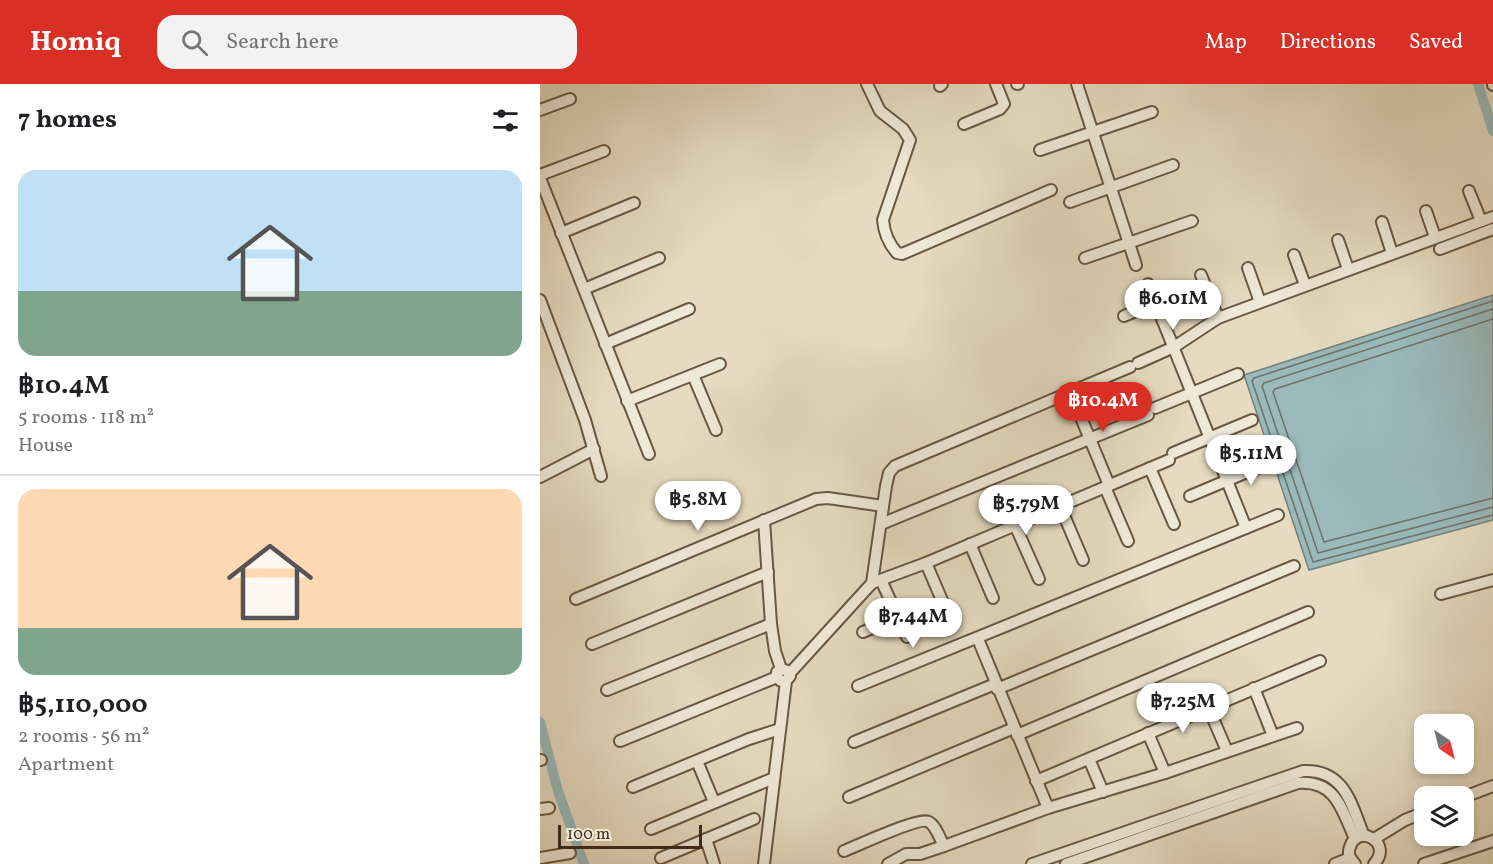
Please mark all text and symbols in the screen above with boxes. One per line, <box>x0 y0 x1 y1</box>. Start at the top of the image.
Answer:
search box <box>157 15 577 69</box>
text: Homiq <box>30 23 121 62</box>
icon: search <box>178 26 211 59</box>
text: Search here <box>226 27 339 58</box>
text: Map <box>1205 28 1247 57</box>
text: Directions <box>1280 28 1376 57</box>
text: Saved <box>1409 28 1463 57</box>
text: 7 homes <box>18 102 117 138</box>
icon: filters <box>489 104 522 137</box>
icon: home <box>216 209 324 317</box>
pin: ฿6.01M <box>1124 280 1222 331</box>
text: ฿6.01M <box>1138 285 1208 313</box>
text: ฿10.4M <box>18 368 109 404</box>
pin: ฿10.4M <box>1054 382 1152 433</box>
text: ฿10.4M <box>1068 387 1138 415</box>
text: 5 rooms · 118 m² <box>18 404 154 432</box>
text: House <box>18 432 73 460</box>
pin: ฿5.11M <box>1202 435 1300 486</box>
text: ฿5.11M <box>1219 440 1283 468</box>
pin: ฿5.8M <box>656 481 740 532</box>
pin: ฿5.79M <box>977 485 1075 536</box>
text: ฿5.8M <box>669 486 727 514</box>
text: ฿5.79M <box>993 490 1059 518</box>
icon: home <box>216 528 324 636</box>
pin: ฿7.44M <box>864 598 962 649</box>
text: ฿7.44M <box>878 603 948 631</box>
pin: ฿7.25M <box>1134 683 1232 734</box>
text: ฿5,110,000 <box>18 687 148 723</box>
text: ฿7.25M <box>1150 688 1216 716</box>
north arrow <box>1414 714 1474 774</box>
map controls <box>1414 714 1474 846</box>
text: 2 rooms · 56 m² <box>18 723 149 751</box>
text: Apartment <box>18 751 114 779</box>
button: layers <box>1414 786 1474 846</box>
scale bar <box>558 822 702 850</box>
text: 100 m <box>567 824 610 846</box>

